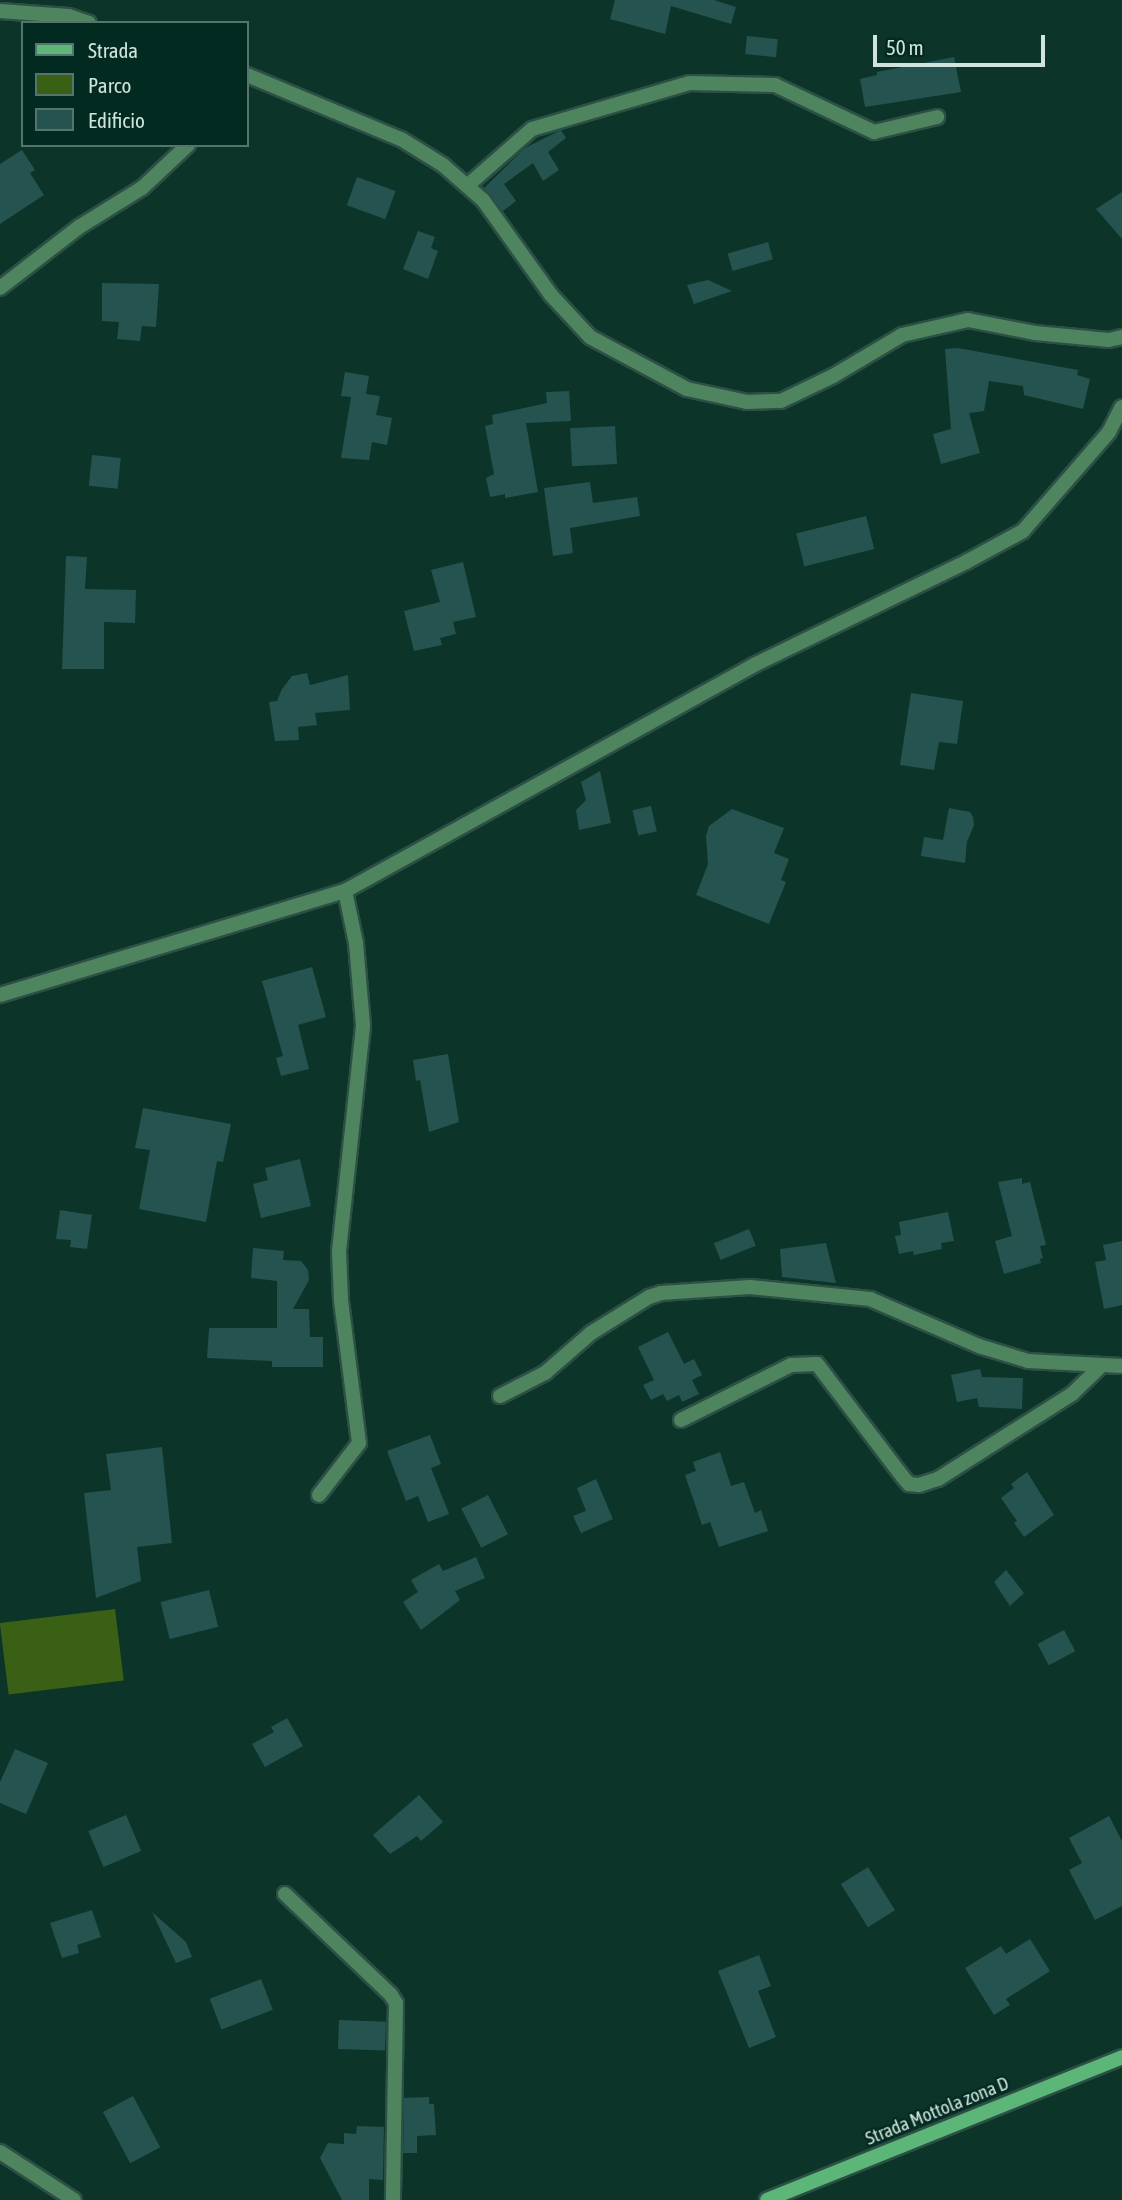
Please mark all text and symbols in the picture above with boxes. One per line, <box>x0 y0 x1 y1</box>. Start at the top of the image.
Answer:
legend <box>21 21 248 147</box>
scale bar <box>877 21 1048 65</box>
text: 50 m <box>886 35 924 59</box>
text: Strada <box>88 38 138 62</box>
text: Parco <box>88 73 131 97</box>
text: Edificio <box>88 108 145 132</box>
street label: Strada Mottola zona D <box>862 2072 1012 2150</box>

